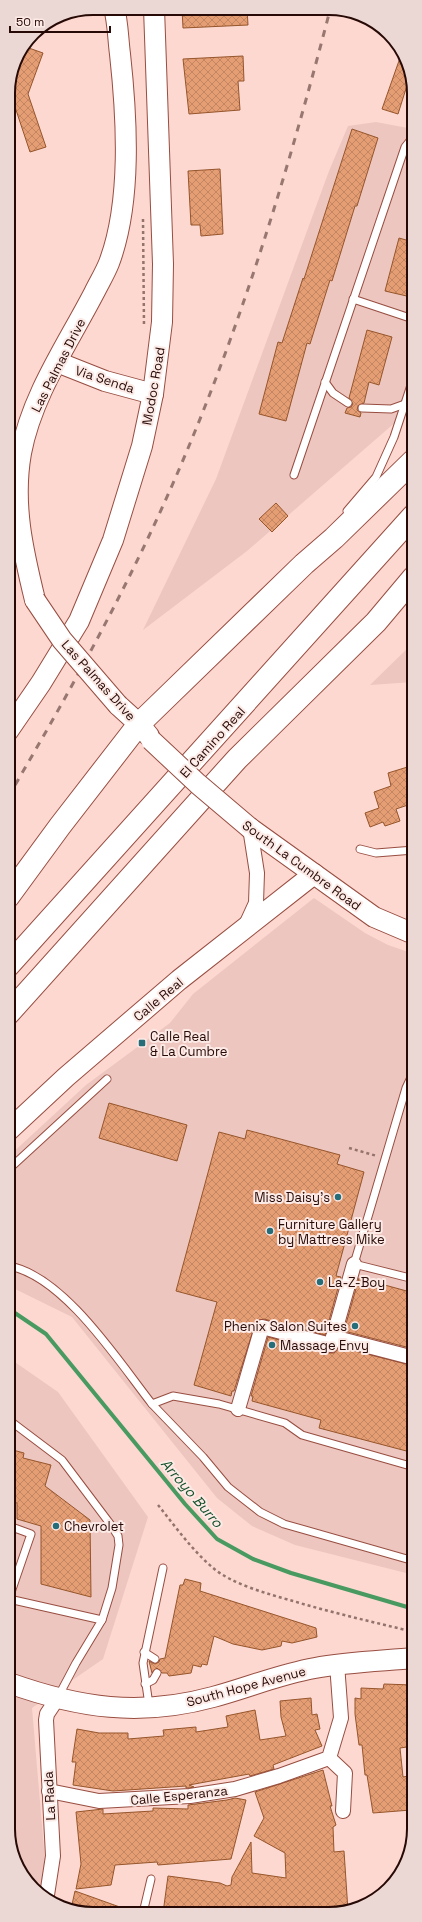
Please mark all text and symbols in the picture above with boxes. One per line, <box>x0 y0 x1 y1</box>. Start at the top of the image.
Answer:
scale bar <box>10 8 110 34</box>
text: 50 m <box>16 14 44 30</box>
street label: Las Palmas Drive <box>27 315 89 415</box>
street label: Modoc Road <box>138 346 169 426</box>
street label: Via Senda <box>73 362 137 397</box>
street label: Las Palmas Drive <box>58 636 139 724</box>
street label: El Camino Real <box>176 703 249 781</box>
street label: South La Cumbre Road <box>239 817 364 914</box>
street label: Calle Real <box>130 974 187 1025</box>
place label: Calle Real & La Cumbre <box>150 1028 227 1060</box>
marker: Calle Real & La Cumbre <box>137 1038 147 1048</box>
place label: Miss Daisy's <box>254 1189 330 1206</box>
marker: Miss Daisy's <box>333 1192 343 1202</box>
place label: Furniture Gallery by Mattress Mike <box>278 1216 385 1248</box>
marker: Furniture Gallery by Mattress Mike <box>265 1226 275 1236</box>
place label: La-Z-Boy <box>328 1274 385 1291</box>
marker: La-Z-Boy <box>315 1277 325 1287</box>
place label: Phenix Salon Suites <box>224 1318 347 1335</box>
marker: Phenix Salon Suites <box>350 1321 360 1331</box>
place label: Massage Envy <box>280 1337 369 1354</box>
marker: Massage Envy <box>267 1340 277 1350</box>
water label: Arroyo Burro <box>157 1455 227 1531</box>
place label: Chevrolet <box>64 1518 124 1535</box>
marker: Chevrolet <box>51 1521 61 1531</box>
street label: South Hope Avenue <box>185 1662 308 1711</box>
street label: La Rada <box>40 1770 59 1821</box>
street label: Calle Esperanza <box>130 1782 229 1809</box>

